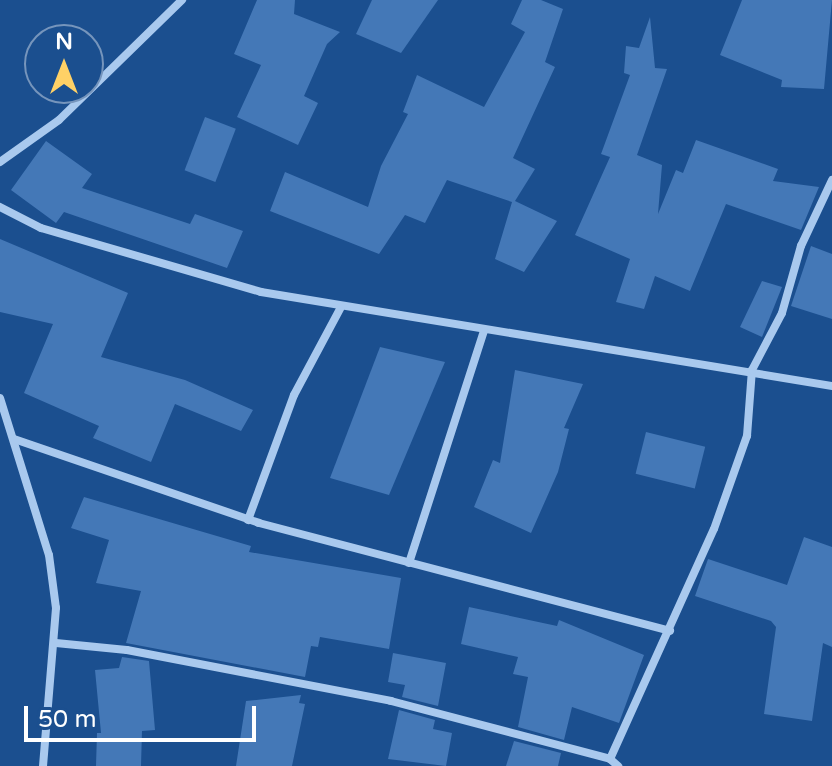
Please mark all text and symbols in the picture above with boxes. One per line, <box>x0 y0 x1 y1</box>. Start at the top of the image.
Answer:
north arrow <box>24 24 104 104</box>
text: N <box>55 29 73 55</box>
scale bar <box>28 690 260 740</box>
text: 50 m <box>38 705 96 734</box>

